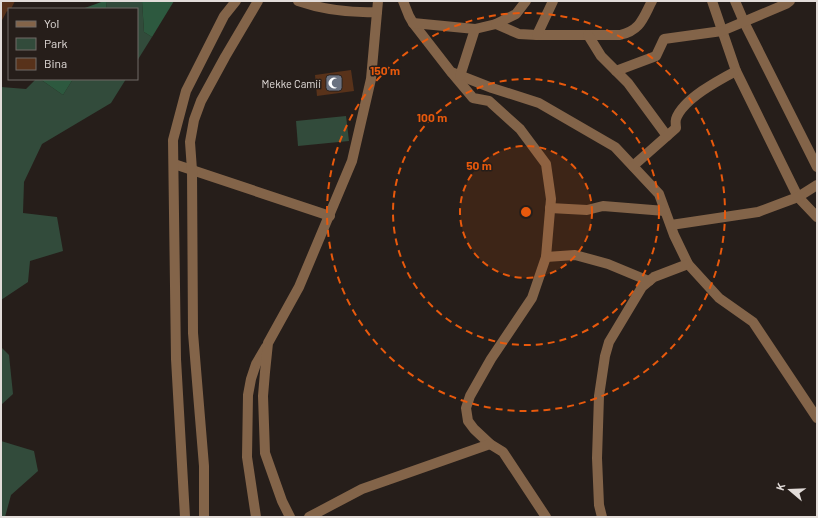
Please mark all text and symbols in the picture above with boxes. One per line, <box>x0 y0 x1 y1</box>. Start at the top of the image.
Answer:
legend <box>8 8 138 80</box>
text: Yol <box>44 16 59 30</box>
text: Park <box>44 36 68 50</box>
text: Bina <box>44 56 67 70</box>
text: 150 m <box>370 63 400 77</box>
mosque icon: Mekke Camii <box>324 73 344 93</box>
place label: Mekke Camii <box>261 77 321 90</box>
text: 100 m <box>417 110 447 124</box>
text: 50 m <box>466 158 492 172</box>
centre of rings <box>519 205 533 219</box>
north arrow <box>770 470 810 510</box>
text: K <box>773 481 787 492</box>

